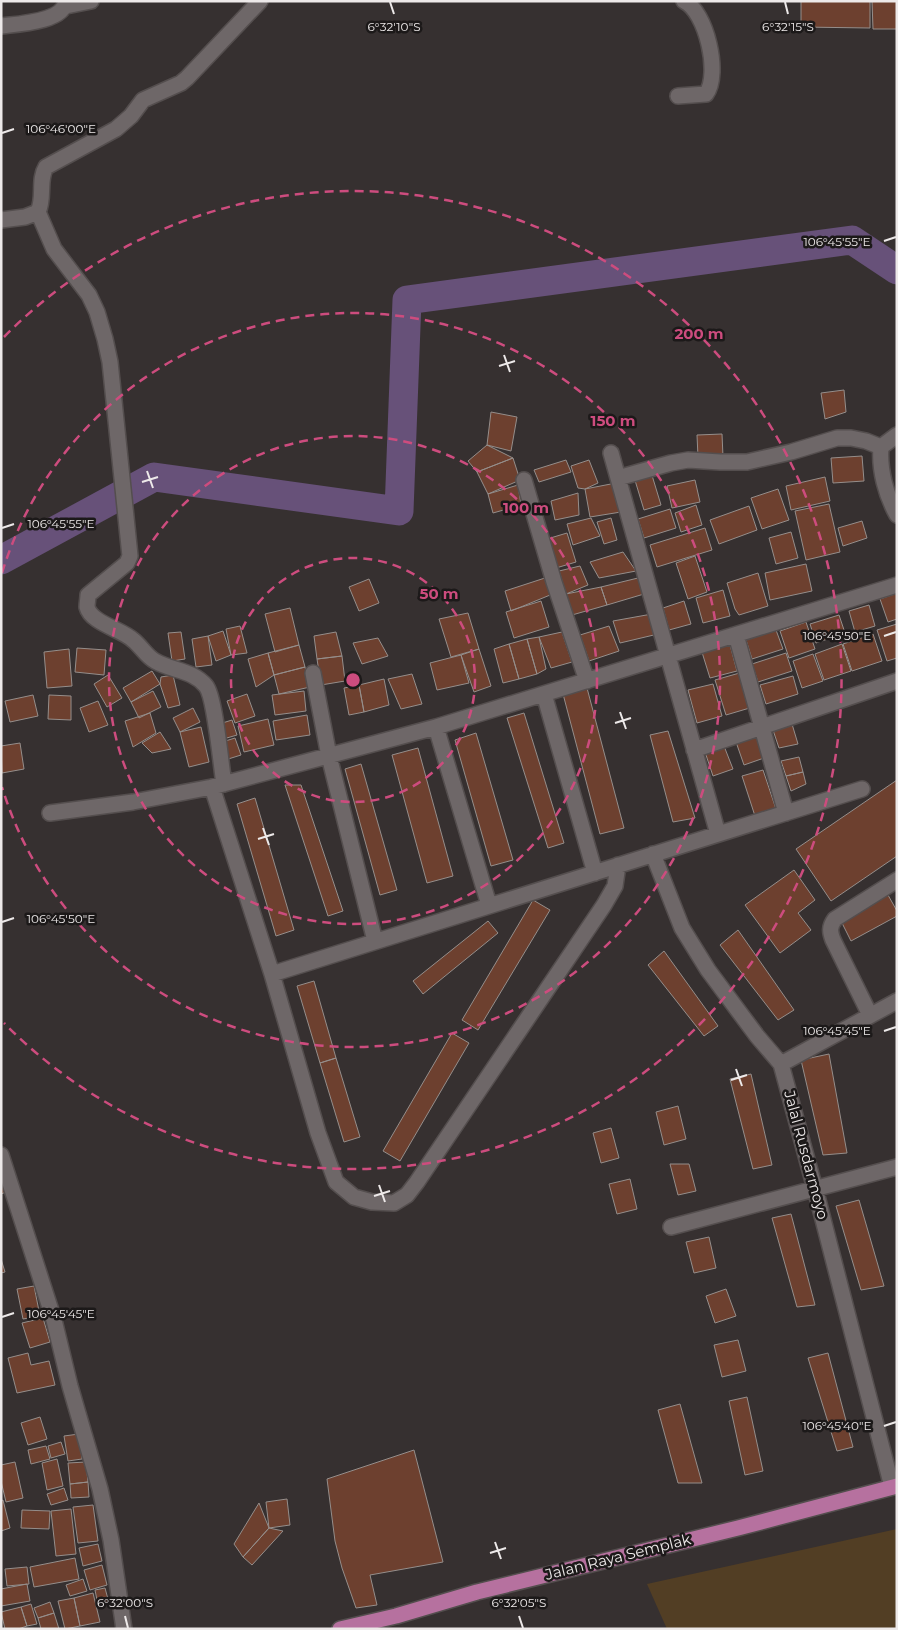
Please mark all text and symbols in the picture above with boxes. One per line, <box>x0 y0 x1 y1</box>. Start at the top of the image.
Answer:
text: 6°32'10"S <box>367 19 421 34</box>
text: 6°32'15"S <box>762 19 814 34</box>
text: 106°46'00"E <box>26 121 96 136</box>
text: 106°45'55"E <box>803 234 871 249</box>
text: 200 m <box>674 324 724 343</box>
text: 150 m <box>591 411 635 430</box>
text: 100 m <box>503 498 549 517</box>
text: 106°45'55"E <box>27 516 95 531</box>
text: 50 m <box>419 584 459 603</box>
text: 106°45'50"E <box>803 628 871 643</box>
centre of rings <box>344 671 362 689</box>
text: 106°45'50"E <box>27 911 95 926</box>
text: 106°45'45"E <box>803 1023 871 1038</box>
street label: Jalal Rusdarmoyo <box>780 1087 833 1221</box>
text: 106°45'45"E <box>27 1306 95 1321</box>
text: 106°45'40"E <box>803 1418 872 1433</box>
street label: Jalan Raya Semplak <box>542 1529 693 1584</box>
text: 6°32'00"S <box>97 1595 153 1610</box>
text: 6°32'05"S <box>492 1595 546 1610</box>

